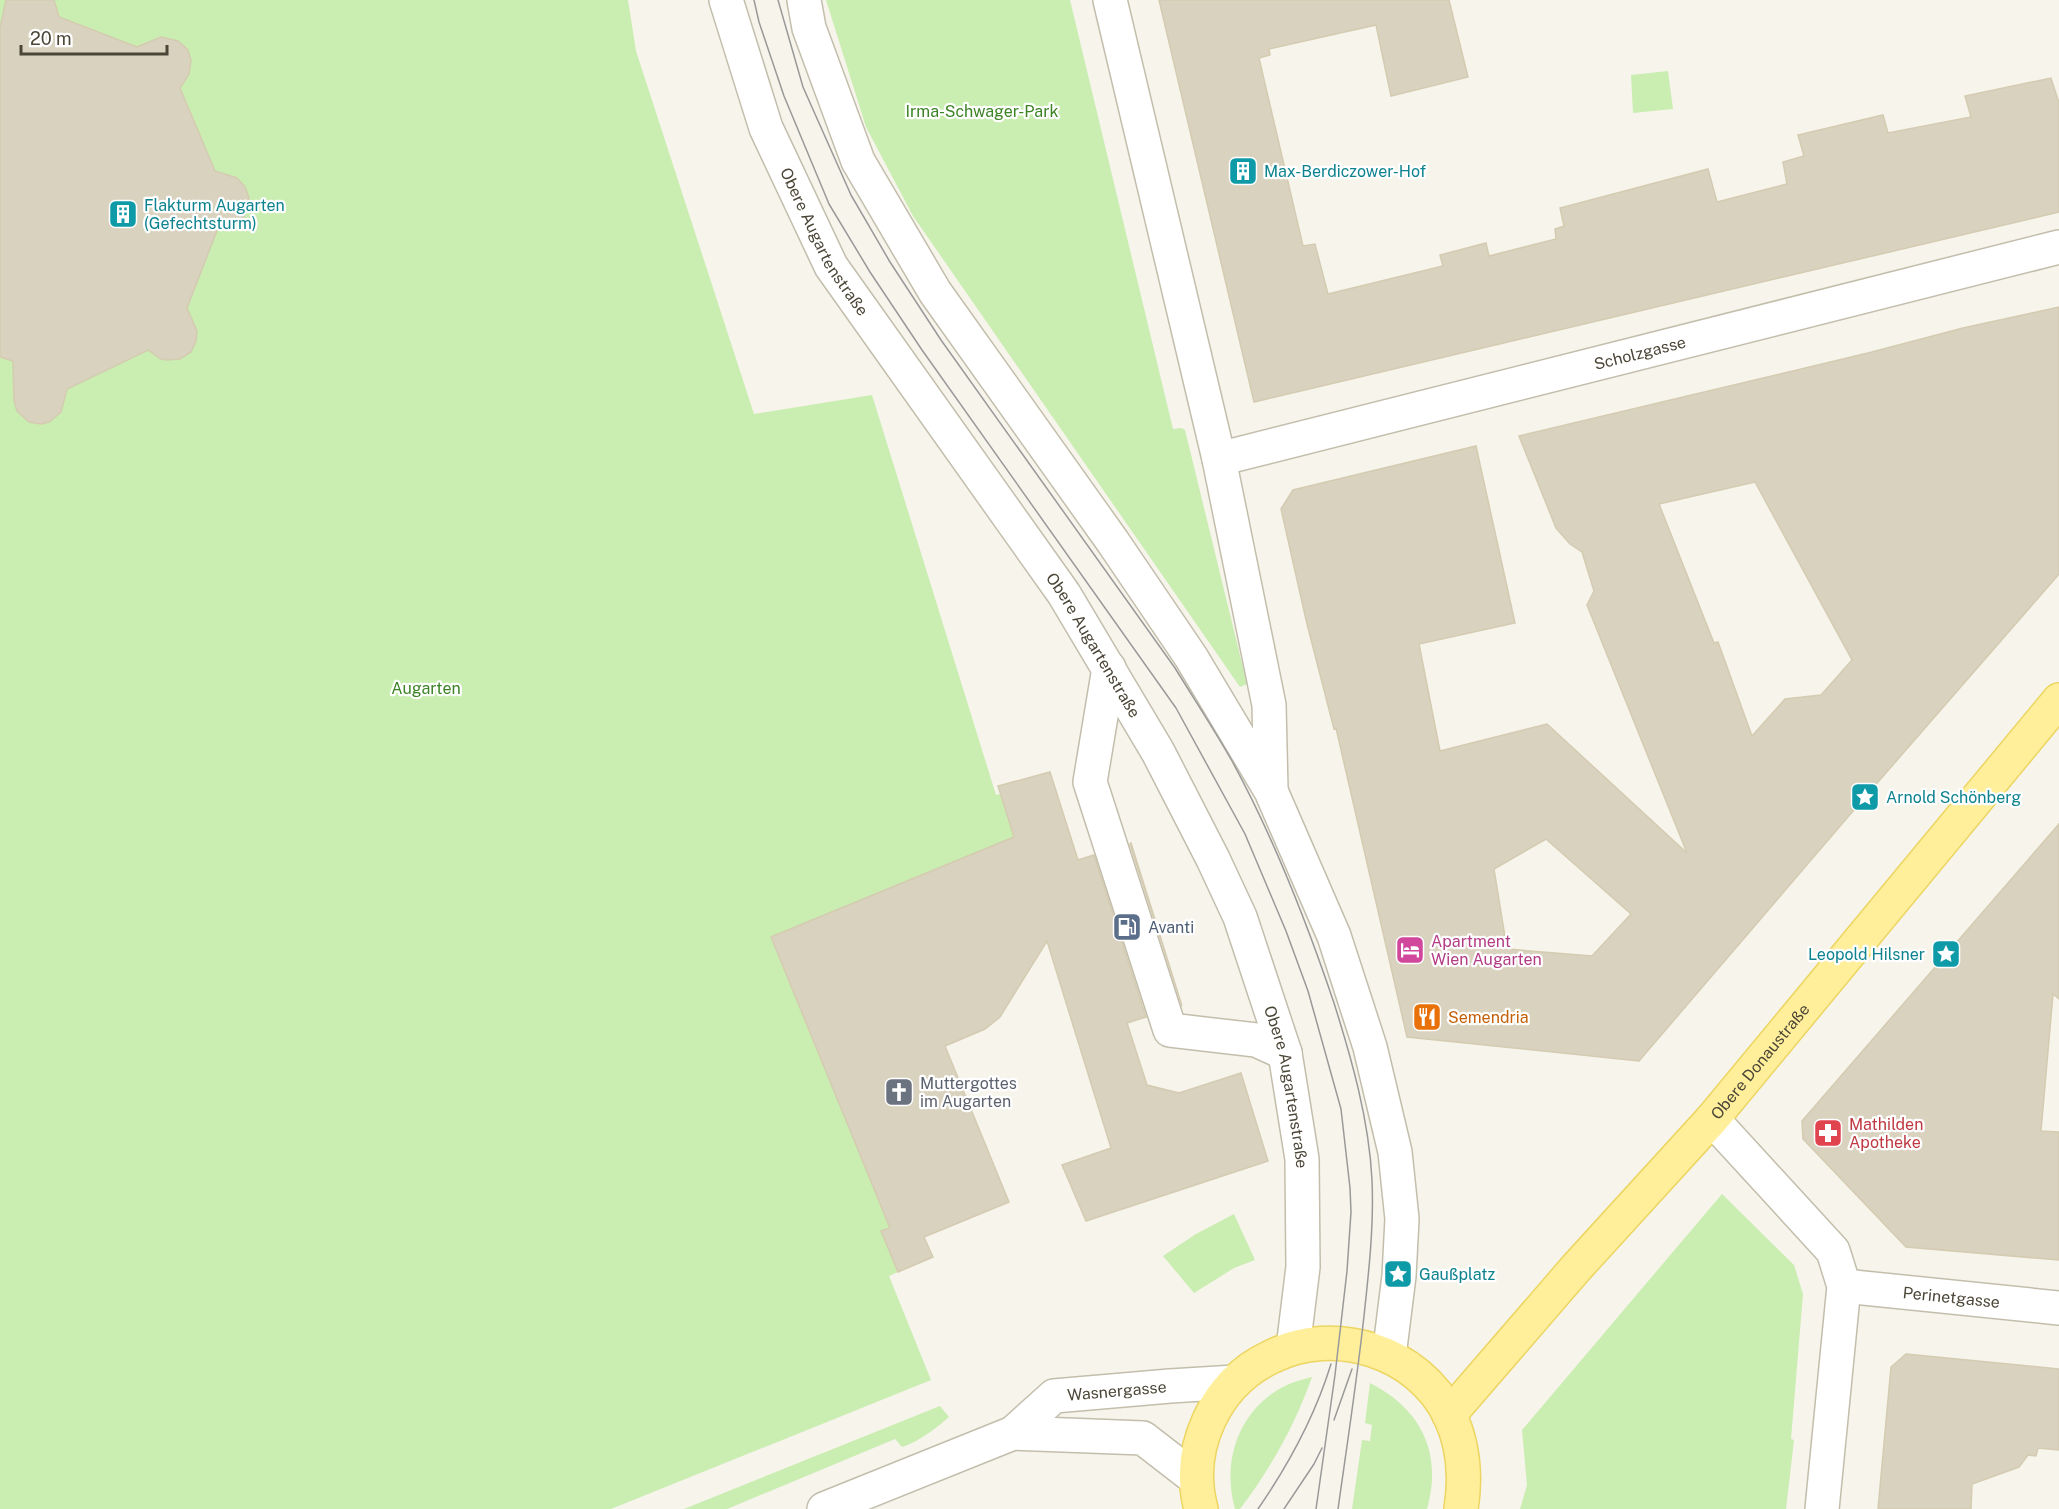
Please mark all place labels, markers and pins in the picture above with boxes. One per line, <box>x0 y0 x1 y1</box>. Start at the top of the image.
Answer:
building icon: Max-Berdiczower-Hof <box>1227 155 1259 187</box>
place label: Max-Berdiczower-Hof <box>1264 162 1426 181</box>
place label: Flakturm Augarten (Gefechtsturm) <box>144 196 285 233</box>
building icon: Flakturm Augarten (Gefechtsturm) <box>107 198 139 230</box>
place icon: Arnold Schönberg <box>1849 781 1881 813</box>
place label: Arnold Schönberg <box>1886 788 2021 807</box>
fuel station icon: Avanti <box>1111 911 1143 943</box>
place label: Avanti <box>1148 918 1194 937</box>
place label: Apartment Wien Augarten <box>1431 932 1542 969</box>
hotel icon: Apartment Wien Augarten <box>1394 934 1426 966</box>
place icon: Leopold Hilsner <box>1930 938 1962 970</box>
place label: Leopold Hilsner <box>1808 945 1925 964</box>
restaurant icon: Semendria <box>1411 1001 1443 1033</box>
place label: Semendria <box>1448 1008 1529 1027</box>
place label: Muttergottes im Augarten <box>920 1074 1017 1111</box>
church icon: Muttergottes im Augarten <box>883 1076 915 1108</box>
place label: Mathilden Apotheke <box>1849 1115 1923 1152</box>
pharmacy icon: Mathilden Apotheke <box>1812 1117 1844 1149</box>
place icon: Gaußplatz <box>1382 1258 1414 1290</box>
place label: Gaußplatz <box>1419 1265 1495 1284</box>

